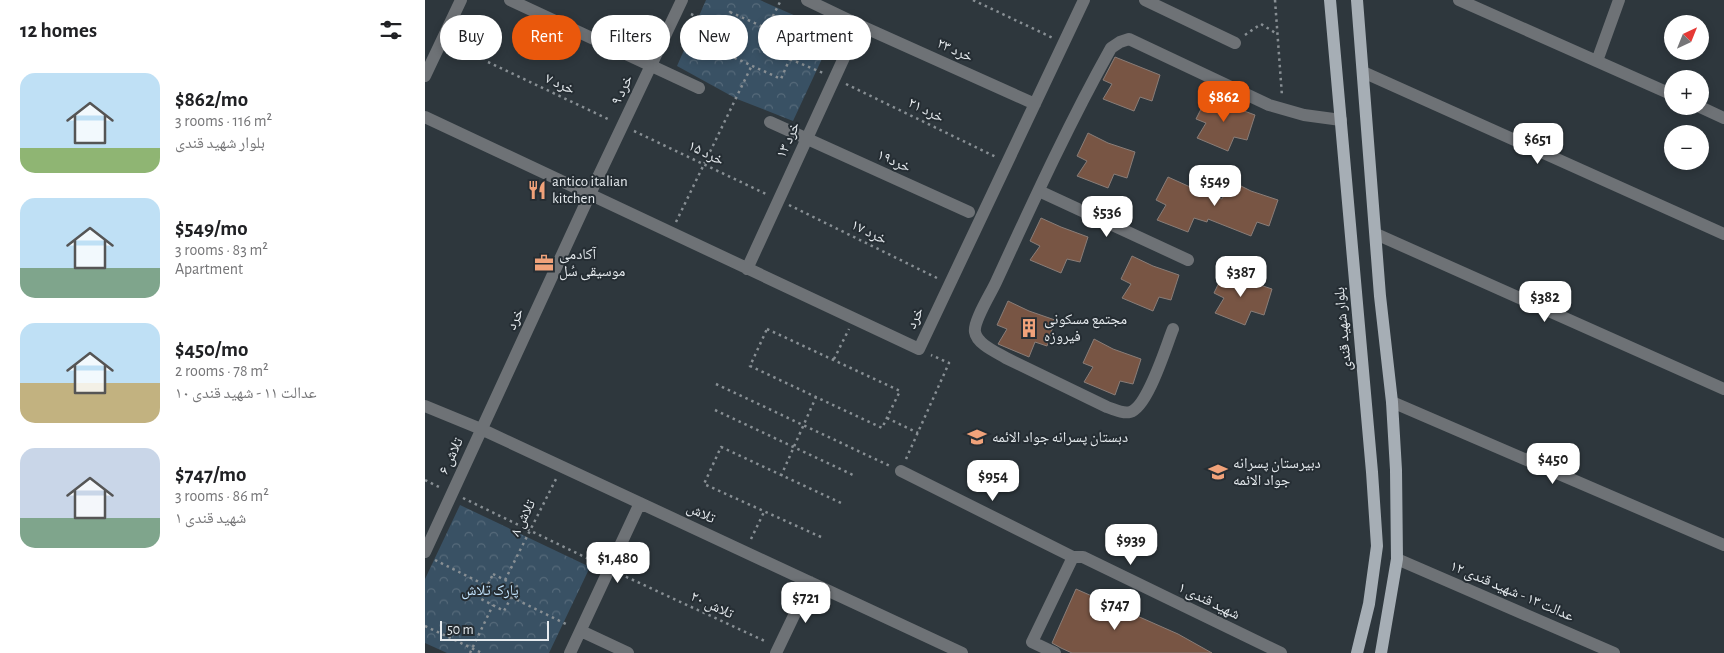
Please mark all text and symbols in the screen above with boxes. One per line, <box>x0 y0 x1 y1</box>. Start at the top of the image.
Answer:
chip: Buy <box>440 15 502 60</box>
chip: Rent <box>512 15 581 60</box>
chip: Filters <box>591 15 670 60</box>
chip: New <box>680 15 748 60</box>
chip: Apartment <box>758 15 871 60</box>
north arrow <box>1664 15 1709 60</box>
map controls <box>1664 15 1709 170</box>
icon: filters <box>377 16 405 44</box>
text: 12 homes <box>20 20 97 41</box>
street label: خرد ۲۳ <box>934 35 976 66</box>
button: + <box>1664 70 1709 115</box>
street label: خرد ۷ <box>542 71 578 98</box>
street label: خرد ۹ <box>608 72 637 108</box>
pin: $862 <box>1194 80 1254 123</box>
text: $862/mo <box>175 89 248 110</box>
text: $862 <box>1209 89 1239 105</box>
icon: home <box>60 93 120 153</box>
street label: خرد ۲۱ <box>905 95 947 126</box>
text: 3 rooms · 116 m² <box>175 113 272 129</box>
street label: خرد ۱۳ <box>773 119 804 161</box>
pin: $651 <box>1508 122 1568 165</box>
button: − <box>1664 125 1709 170</box>
text: $651 <box>1524 131 1552 147</box>
text: بلوار شهید قندی <box>175 135 265 151</box>
street label: خرد ۱۵ <box>685 138 727 169</box>
street label: خرد۱۹ <box>874 147 914 176</box>
pin: $549 <box>1185 164 1245 207</box>
text: $549 <box>1200 173 1230 189</box>
place label: antico italian kitchen <box>552 174 628 206</box>
restaurant icon: antico italian kitchen <box>526 179 548 201</box>
pin: $536 <box>1077 196 1137 238</box>
text: $536 <box>1093 204 1121 220</box>
street label: خرد ۱۷ <box>848 217 890 248</box>
icon: home <box>60 218 120 278</box>
text: $549/mo <box>175 218 248 239</box>
text: 3 rooms · 83 m² <box>175 242 268 258</box>
place label: آکادمی موسیقی سُل <box>559 246 626 281</box>
office icon: آکادمی موسیقی سُل <box>533 252 555 274</box>
pin: $387 <box>1211 256 1271 298</box>
text: Apartment <box>175 261 243 277</box>
text: $387 <box>1227 264 1255 280</box>
pin: $382 <box>1515 280 1575 323</box>
street label: بلوار شهید قندی <box>1332 286 1356 372</box>
text: $382 <box>1530 289 1560 305</box>
street label: خرد <box>904 305 928 331</box>
street label: خرد <box>504 306 528 332</box>
place label: مجتمع مسکونی فیروزه <box>1044 312 1127 345</box>
building icon: مجتمع مسکونی فیروزه <box>1018 317 1040 339</box>
text: $450/mo <box>175 339 248 360</box>
icon: home <box>60 343 120 403</box>
text: 2 rooms · 78 m² <box>175 363 269 379</box>
text: عدالت ۱۱ - شهید قندی ۱۰ <box>175 385 317 401</box>
school or university icon: دبستان پسرانه جواد الائمه <box>966 426 988 448</box>
place label: دبستان پسرانه جواد الائمه <box>992 430 1128 447</box>
street label: تلاش ۶ <box>436 435 468 478</box>
pin: $450 <box>1523 442 1583 485</box>
text: $450 <box>1538 451 1568 467</box>
place label: دبیرستان پسرانه جواد الائمه <box>1233 456 1321 489</box>
pin: $954 <box>963 460 1023 502</box>
school or university icon: دبیرستان پسرانه جواد الائمه <box>1207 461 1229 483</box>
text: $747/mo <box>175 464 246 485</box>
icon: home <box>60 468 120 528</box>
text: $954 <box>978 468 1008 484</box>
text: 3 rooms · 86 m² <box>175 488 269 504</box>
street label: تلاش ۸ <box>508 497 540 540</box>
street label: تلاش <box>684 500 718 528</box>
text: شهيد قندی ۱ <box>175 510 246 526</box>
pin: $939 <box>1101 524 1161 566</box>
text: $939 <box>1116 532 1146 548</box>
pin: $1,480 <box>577 542 659 584</box>
text: $1,480 <box>598 550 638 566</box>
street label: عدالت ۱۳ - شهید قندی ۱۲ <box>1447 558 1576 626</box>
street label: شهيد قندی ۱ <box>1175 580 1242 624</box>
pin: $721 <box>776 582 836 624</box>
park label: پارک تلاش <box>461 583 519 600</box>
pin: $747 <box>1085 588 1145 631</box>
street label: تلاش ۲۰ <box>687 589 736 623</box>
text: $721 <box>792 590 820 606</box>
text: $747 <box>1100 597 1130 613</box>
scale bar <box>440 618 549 641</box>
text: 50 m <box>447 623 474 637</box>

